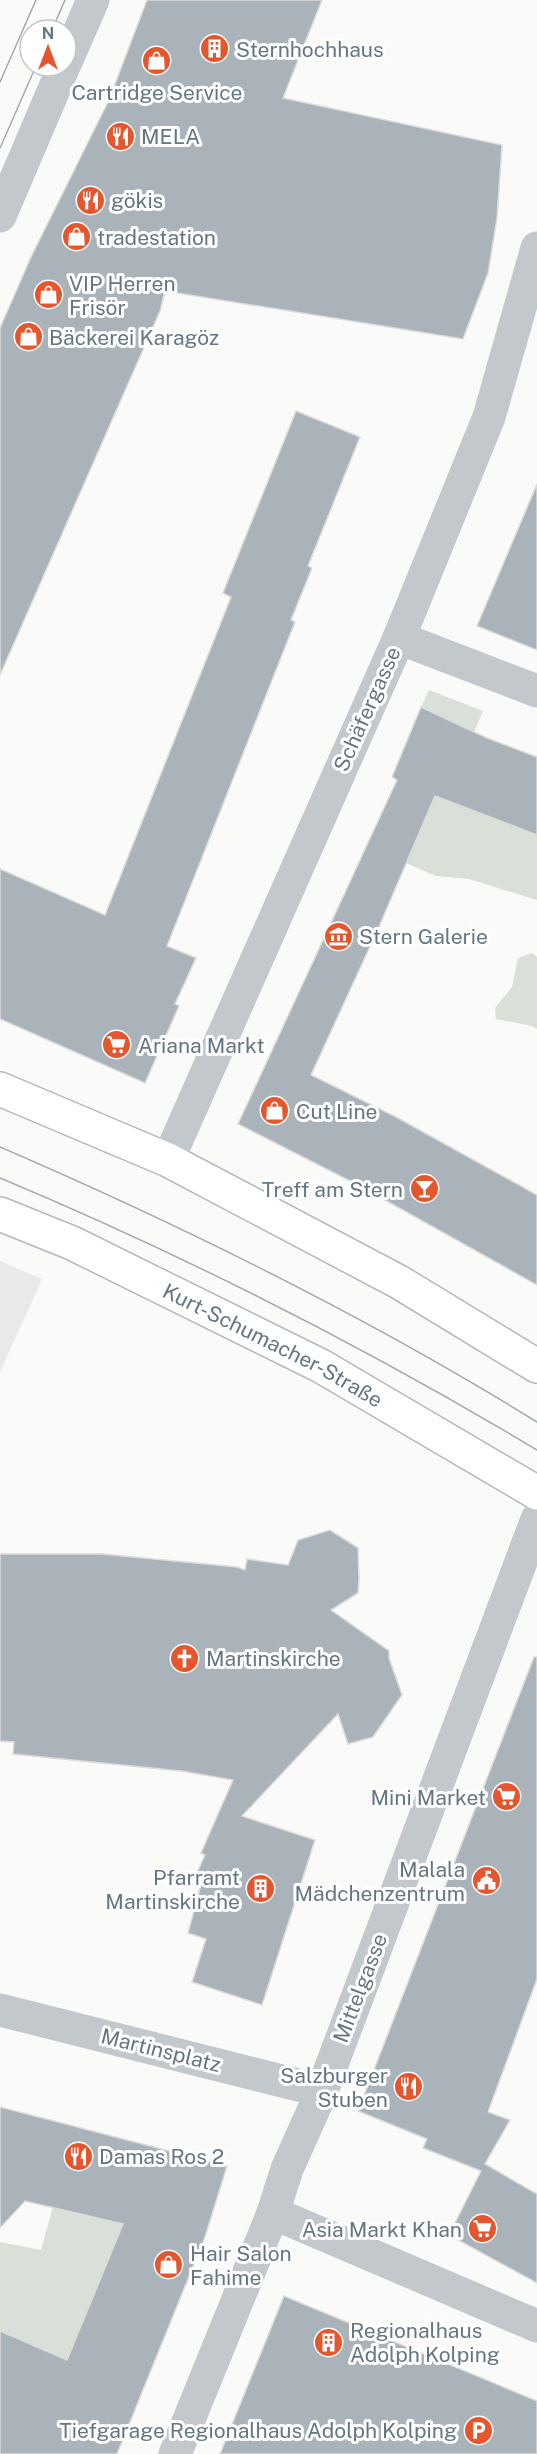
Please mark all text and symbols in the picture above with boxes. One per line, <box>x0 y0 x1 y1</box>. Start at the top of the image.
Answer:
north arrow <box>18 18 78 78</box>
text: N <box>42 24 54 43</box>
building icon: Sternhochhaus <box>199 33 231 65</box>
place label: Sternhochhaus <box>236 37 384 62</box>
shop icon: Cartridge Service <box>141 45 173 77</box>
place label: Cartridge Service <box>72 80 242 105</box>
restaurant icon: MELA <box>104 120 136 152</box>
place label: MELA <box>141 124 200 149</box>
restaurant icon: gökis <box>74 184 106 216</box>
place label: gökis <box>111 188 163 213</box>
shop icon: tradestation <box>60 221 92 253</box>
place label: tradestation <box>97 225 216 250</box>
place label: VIP Herren Frisör <box>69 271 176 320</box>
shop icon: VIP Herren Frisör <box>32 279 64 311</box>
shop icon: Bäckerei Karagöz <box>12 321 44 353</box>
place label: Bäckerei Karagöz <box>49 325 219 350</box>
street label: Schäfergasse <box>328 643 406 775</box>
museum icon: Stern Galerie <box>322 920 354 952</box>
place label: Stern Galerie <box>359 924 488 949</box>
supermarket icon: Ariana Markt <box>101 1029 133 1061</box>
place label: Ariana Markt <box>138 1033 265 1058</box>
shop icon: Cut Line <box>259 1095 291 1127</box>
place label: Cut Line <box>296 1099 377 1124</box>
bar icon: Treff am Stern <box>408 1173 440 1205</box>
place label: Treff am Stern <box>262 1177 403 1202</box>
street label: Kurt-Schumacher-Straße <box>159 1278 387 1412</box>
church icon: Martinskirche <box>169 1642 201 1674</box>
place label: Martinskirche <box>206 1646 341 1671</box>
supermarket icon: Mini Market <box>491 1781 523 1813</box>
place label: Mini Market <box>370 1785 486 1810</box>
place label: Malala Mädchenzentrum <box>295 1857 465 1906</box>
place label: Pfarramt Martinskirche <box>105 1865 240 1914</box>
public building icon: Malala Mädchenzentrum <box>470 1865 502 1897</box>
building icon: Pfarramt Martinskirche <box>245 1873 277 1905</box>
street label: Mittelgasse <box>328 1930 392 2046</box>
street label: Martinsplatz <box>99 2023 223 2077</box>
place label: Salzburger Stuben <box>280 2063 388 2112</box>
restaurant icon: Salzburger Stuben <box>393 2071 425 2103</box>
restaurant icon: Damas Ros 2 <box>62 2140 94 2172</box>
place label: Damas Ros 2 <box>99 2144 224 2169</box>
supermarket icon: Asia Markt Khan <box>467 2213 499 2245</box>
place label: Asia Markt Khan <box>302 2217 462 2242</box>
place label: Hair Salon Fahime <box>190 2241 292 2290</box>
shop icon: Hair Salon Fahime <box>153 2249 185 2281</box>
place label: Regionalhaus Adolph Kolping <box>350 2318 500 2367</box>
building icon: Regionalhaus Adolph Kolping <box>313 2326 345 2358</box>
parking icon: Tiefgarage Regionalhaus Adolph Kolping <box>462 2414 494 2446</box>
place label: Tiefgarage Regionalhaus Adolph Kolping <box>59 2418 457 2443</box>

